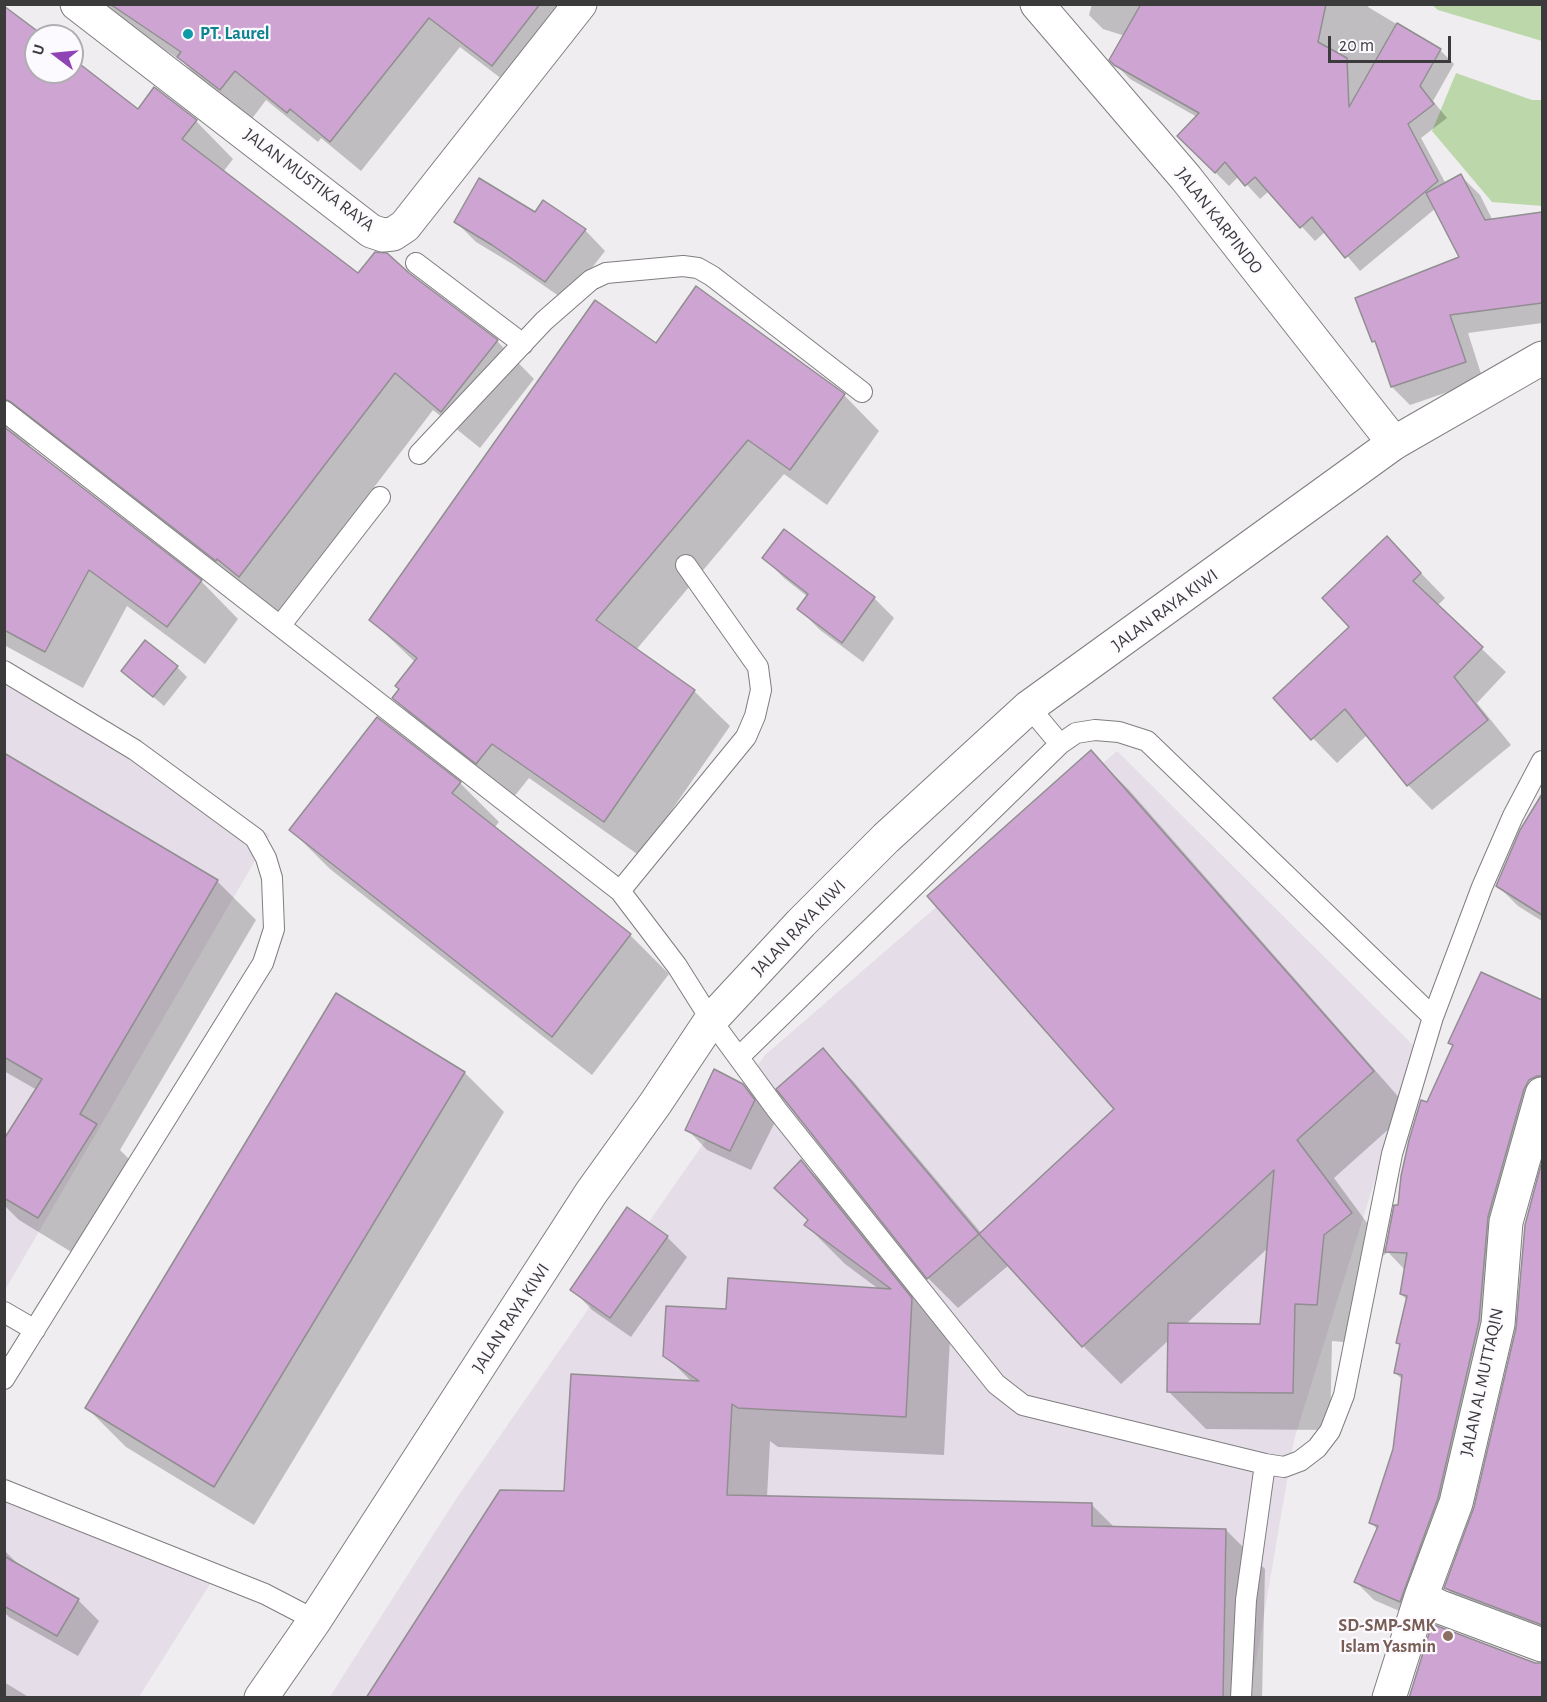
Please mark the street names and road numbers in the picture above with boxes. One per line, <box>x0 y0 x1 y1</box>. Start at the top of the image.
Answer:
street label: JALAN MUSTIKA RAYA <box>239 124 379 236</box>
street label: JALAN KARPINDO <box>1171 164 1267 278</box>
street label: JALAN RAYA KIWI <box>1108 564 1222 656</box>
street label: JALAN RAYA KIWI <box>747 875 851 981</box>
street label: JALAN RAYA KIWI <box>468 1259 554 1377</box>
street label: JALAN AL MUTTAQIN <box>1456 1306 1508 1458</box>

